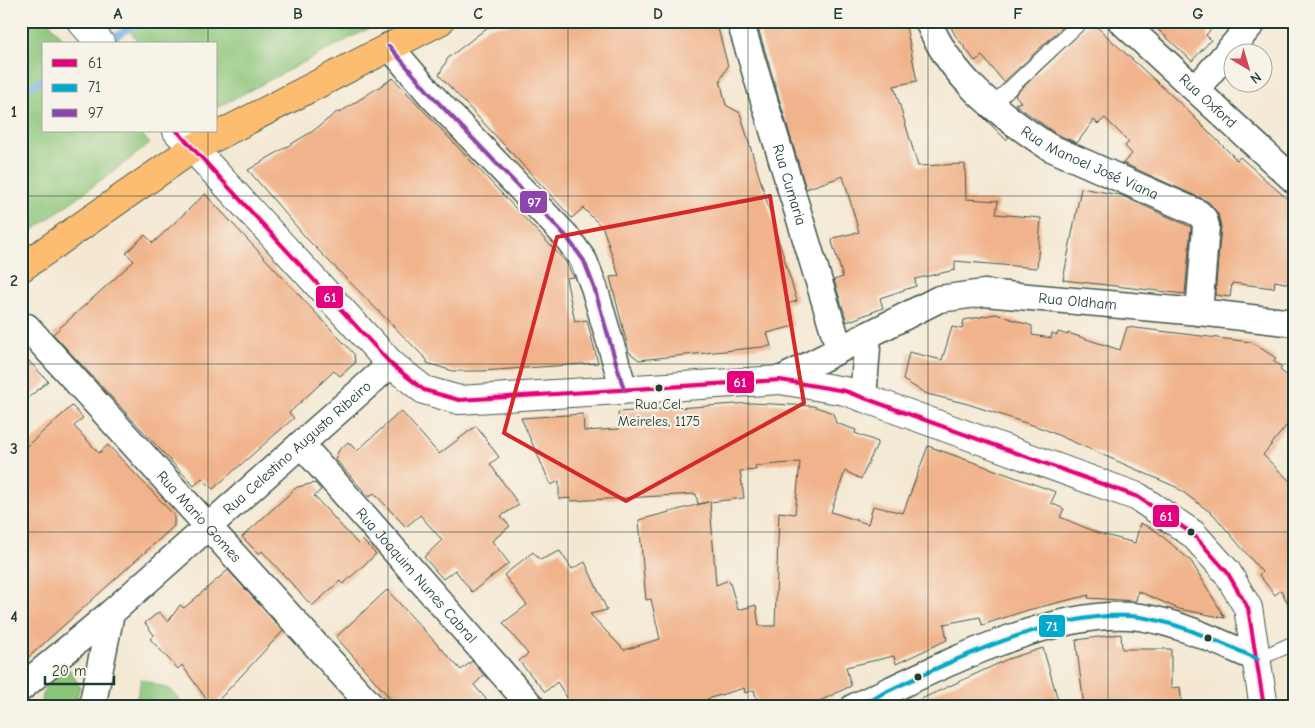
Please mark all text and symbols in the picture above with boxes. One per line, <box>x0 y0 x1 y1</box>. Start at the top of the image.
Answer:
text: A <box>114 5 123 23</box>
text: B <box>293 5 303 23</box>
text: C <box>473 5 483 23</box>
text: D <box>653 5 663 23</box>
text: E <box>833 5 843 23</box>
text: F <box>1013 5 1023 23</box>
text: G <box>1192 5 1204 23</box>
legend <box>42 42 218 132</box>
north arrow <box>1222 42 1272 92</box>
text: 61 <box>88 54 102 72</box>
text: N <box>1247 68 1265 87</box>
street label: Rua Oxford <box>1175 70 1240 132</box>
text: 71 <box>88 78 101 96</box>
text: 1 <box>11 103 17 121</box>
text: 97 <box>88 104 103 122</box>
street label: Rua Manoel José Viana <box>1018 122 1161 203</box>
street label: Rua Cumaria <box>769 142 810 227</box>
line badge: 97 <box>519 190 548 214</box>
text: 97 <box>527 194 542 211</box>
text: 2 <box>10 272 18 290</box>
line badge: 61 <box>315 285 344 309</box>
text: 61 <box>324 289 336 306</box>
street label: Rua Oldham <box>1038 289 1118 314</box>
line badge: 61 <box>726 370 755 394</box>
text: 61 <box>734 374 746 391</box>
street label: Rua Celestino Augusto Ribeiro <box>219 377 375 518</box>
marker: Rua Cel. Meireles, 1175 <box>654 383 664 393</box>
place label: Rua Cel. Meireles, 1175 <box>618 396 700 430</box>
text: 3 <box>10 440 18 458</box>
street label: Rua Mario Gomes <box>153 467 245 566</box>
street label: Rua Joaquim Nunes Cabral <box>352 504 481 647</box>
line badge: 61 <box>1152 504 1180 528</box>
text: 61 <box>1160 508 1172 525</box>
unlabelled marker <box>1186 527 1196 537</box>
text: 4 <box>10 608 18 626</box>
line badge: 71 <box>1038 614 1066 638</box>
text: 71 <box>1046 618 1058 635</box>
unlabelled marker <box>1203 633 1213 643</box>
scale bar <box>45 653 114 685</box>
text: 20 m <box>52 662 86 680</box>
unlabelled marker <box>913 672 923 682</box>

